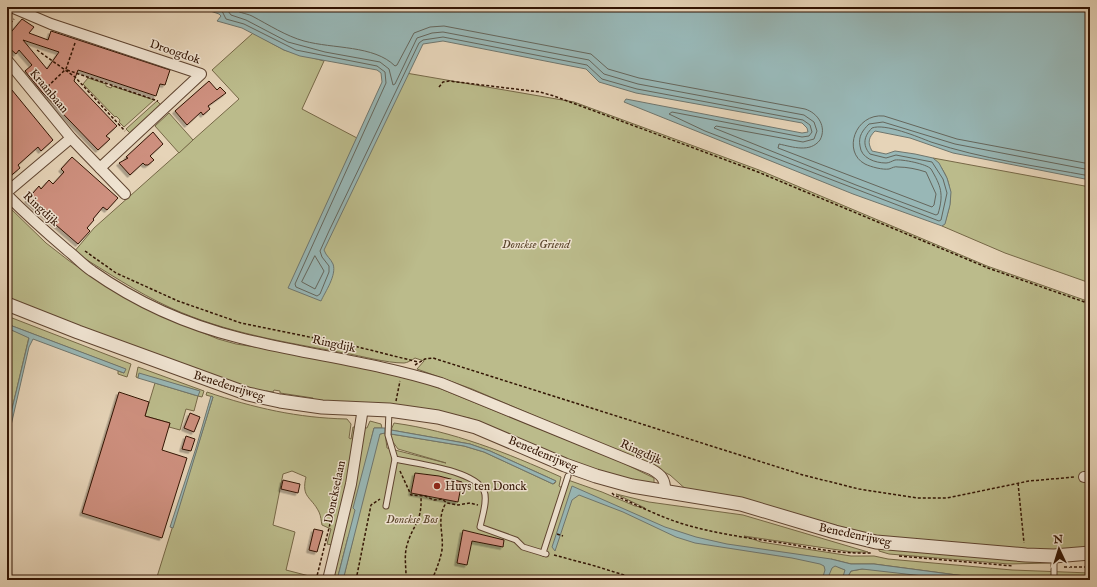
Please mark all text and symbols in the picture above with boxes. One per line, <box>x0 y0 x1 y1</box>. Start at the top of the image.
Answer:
street label: Droogdok <box>148 36 203 68</box>
street label: Kraanbaan <box>26 66 72 117</box>
street label: Ringdijk <box>20 189 63 230</box>
park label: Donckse Griend <box>502 237 571 252</box>
street label: Ringdijk <box>311 332 358 356</box>
street label: Benedenrijweg <box>192 367 267 405</box>
street label: Benedenrijweg <box>506 433 580 476</box>
street label: Ringdijk <box>618 436 665 468</box>
street label: Donckselaan <box>321 459 349 525</box>
place label: Huys ten Donck <box>445 479 527 494</box>
marker: Huys ten Donck <box>432 481 442 491</box>
park label: Donckse Bos <box>386 512 439 527</box>
street label: Benedenrijweg <box>817 520 893 550</box>
north arrow <box>1039 529 1079 569</box>
text: N <box>1052 533 1064 547</box>

